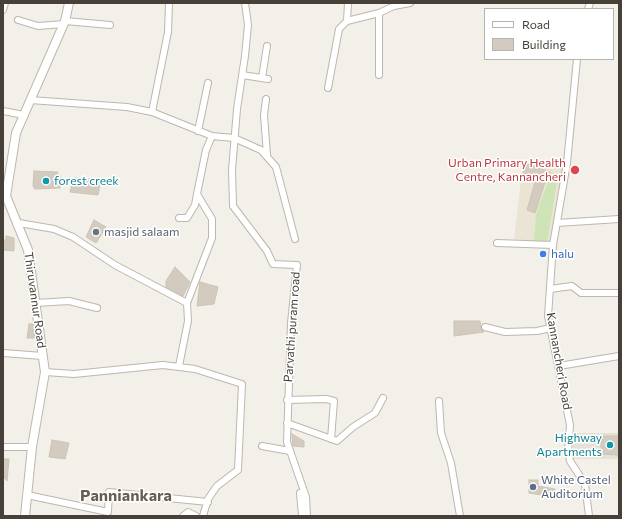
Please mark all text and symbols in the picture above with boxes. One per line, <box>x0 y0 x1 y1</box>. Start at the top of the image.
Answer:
legend <box>484 8 614 60</box>
text: Road <box>522 17 550 31</box>
text: Building <box>522 37 566 51</box>
place label: Urban Primary Health Centre, Kannancheri <box>448 156 566 184</box>
marker: Urban Primary Health Centre, Kannancheri <box>569 164 581 176</box>
place label: forest creek <box>54 174 119 188</box>
marker: forest creek <box>41 176 51 186</box>
place label: masjid salaam <box>104 225 179 239</box>
marker: masjid salaam <box>91 227 101 237</box>
place label: halu <box>551 247 574 261</box>
marker: halu <box>538 249 548 259</box>
street label: Thiruvannur Road <box>21 251 49 349</box>
street label: Parvathi puram road <box>281 271 303 383</box>
street label: Kannancheri Road <box>543 311 575 411</box>
place label: Highway Apartments <box>537 431 602 459</box>
marker: Highway Apartments <box>605 440 615 450</box>
place label: White Castel Auditorium <box>541 473 611 501</box>
marker: White Castel Auditorium <box>528 482 538 492</box>
district label: Panniankara <box>80 486 172 506</box>

